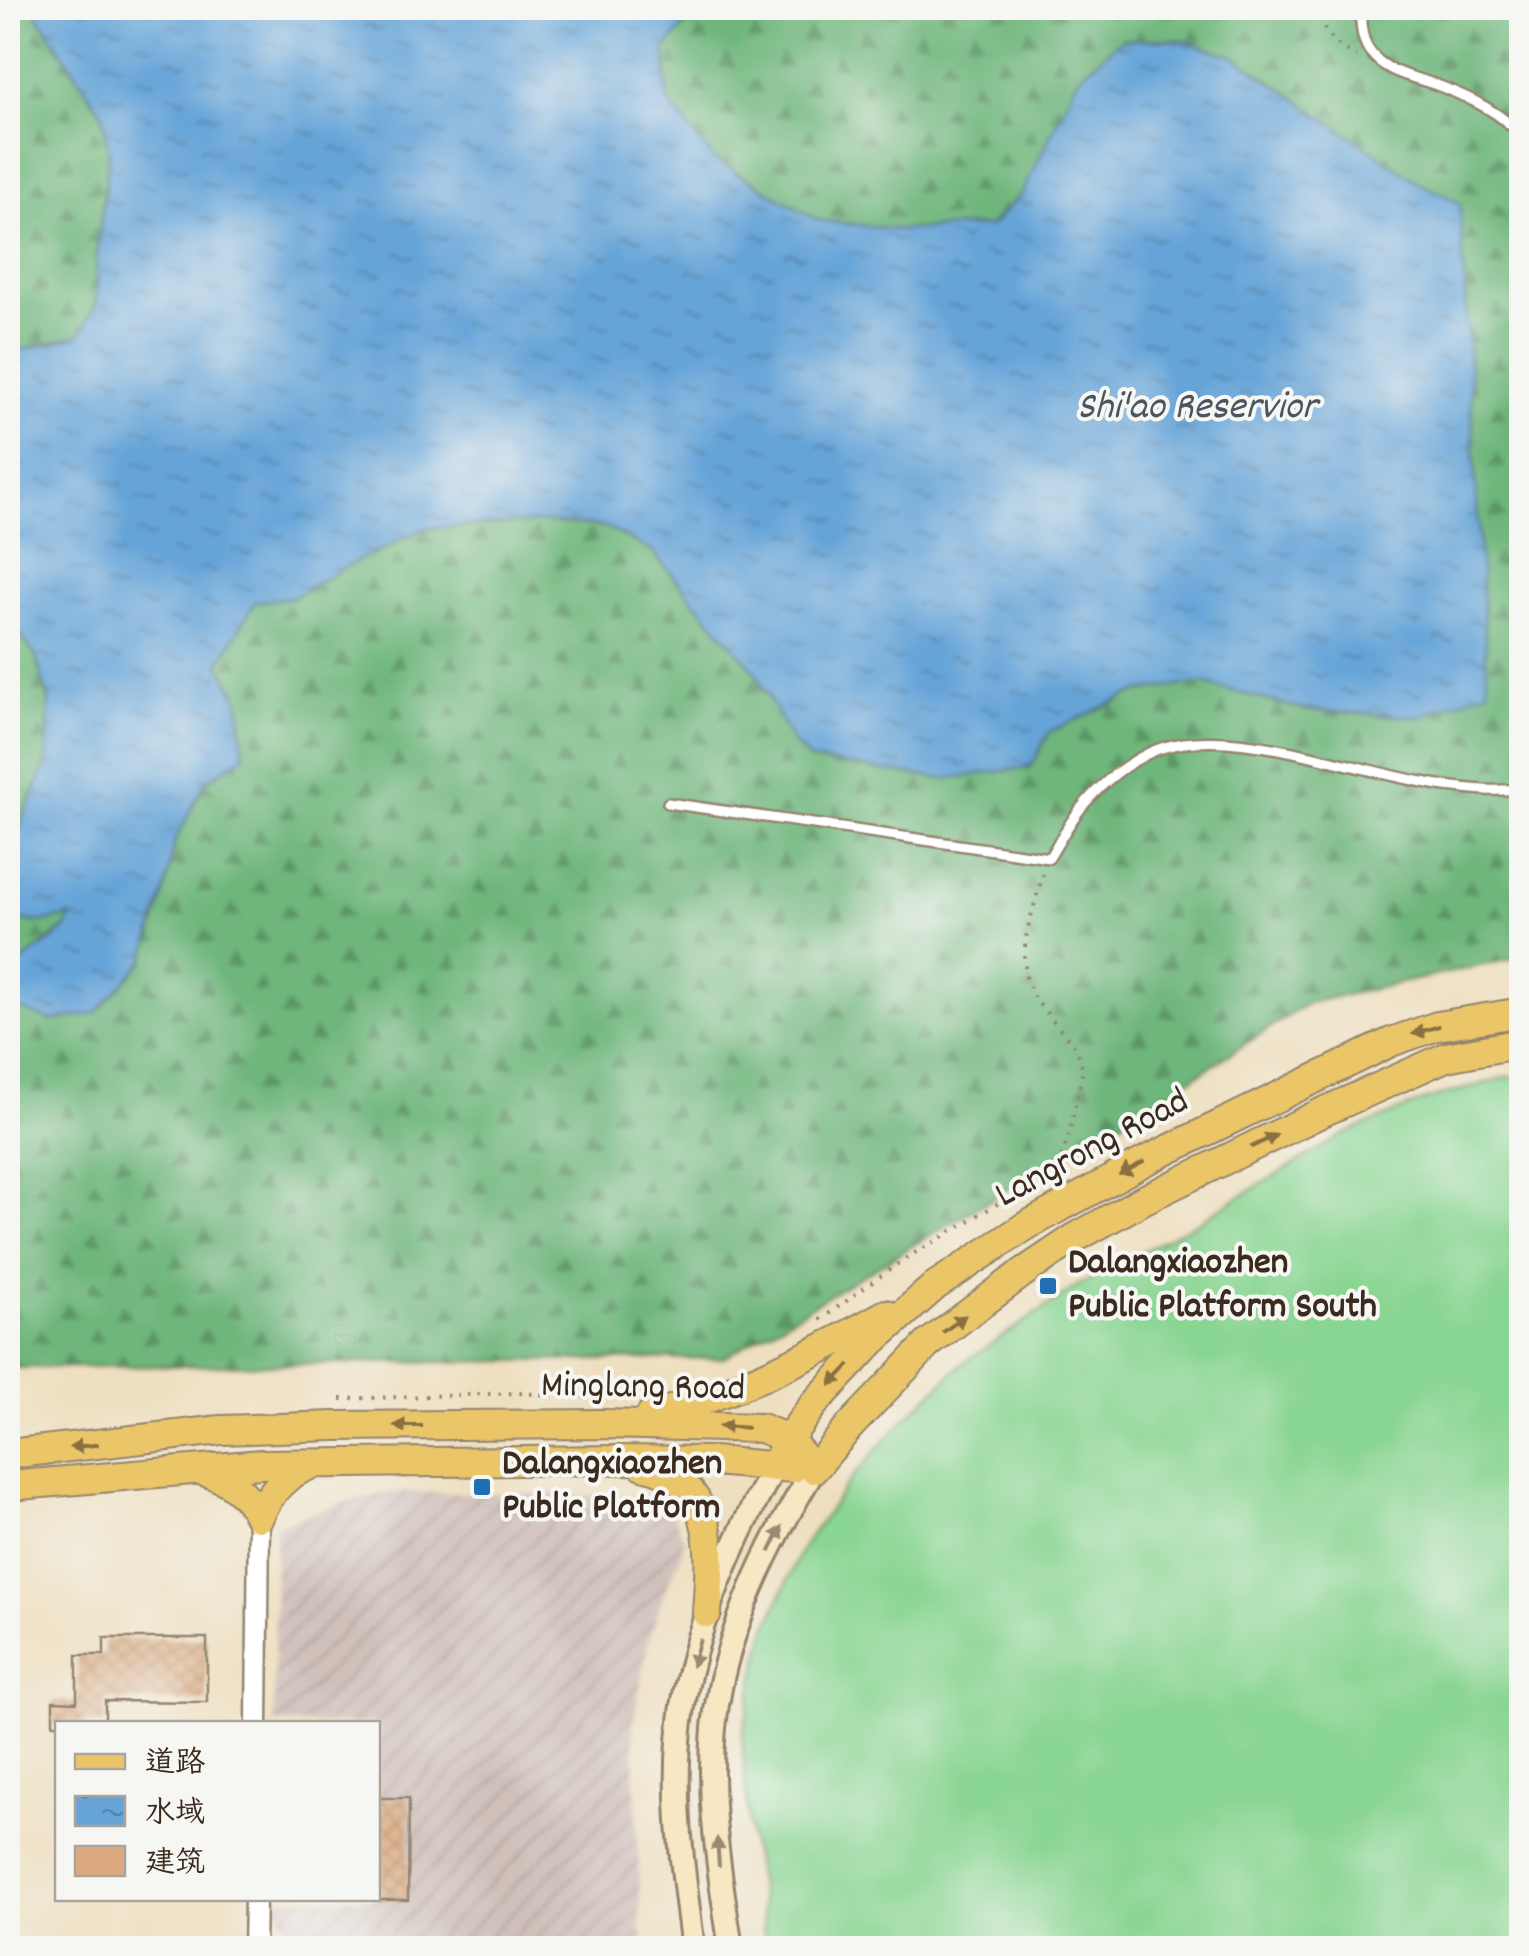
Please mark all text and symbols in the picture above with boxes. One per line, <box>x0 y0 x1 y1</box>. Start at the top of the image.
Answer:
water label: Shi'ao Reservior <box>1077 381 1321 438</box>
one-way arrow <box>1410 1023 1441 1038</box>
street label: Langrong Road <box>986 1076 1200 1224</box>
one-way arrow <box>1249 1133 1278 1150</box>
one-way arrow <box>1117 1159 1146 1176</box>
place label: Dalangxiaozhen Public Platform South <box>1068 1237 1377 1336</box>
marker: Dalangxiaozhen Public Platform South <box>1037 1275 1059 1297</box>
one-way arrow <box>941 1313 967 1334</box>
street label: Minglang Road <box>540 1360 746 1418</box>
one-way arrow <box>829 1363 852 1387</box>
one-way arrow <box>391 1418 423 1434</box>
one-way arrow <box>716 1419 748 1435</box>
one-way arrow <box>67 1438 99 1454</box>
place label: Dalangxiaozhen Public Platform <box>502 1438 722 1537</box>
marker: Dalangxiaozhen Public Platform <box>471 1476 493 1498</box>
one-way arrow <box>768 1524 785 1553</box>
one-way arrow <box>687 1638 703 1669</box>
legend <box>55 1721 380 1901</box>
text: 道路 <box>145 1744 205 1787</box>
text: 水域 <box>145 1794 205 1837</box>
one-way arrow <box>710 1836 726 1867</box>
text: 建筑 <box>145 1844 205 1887</box>

